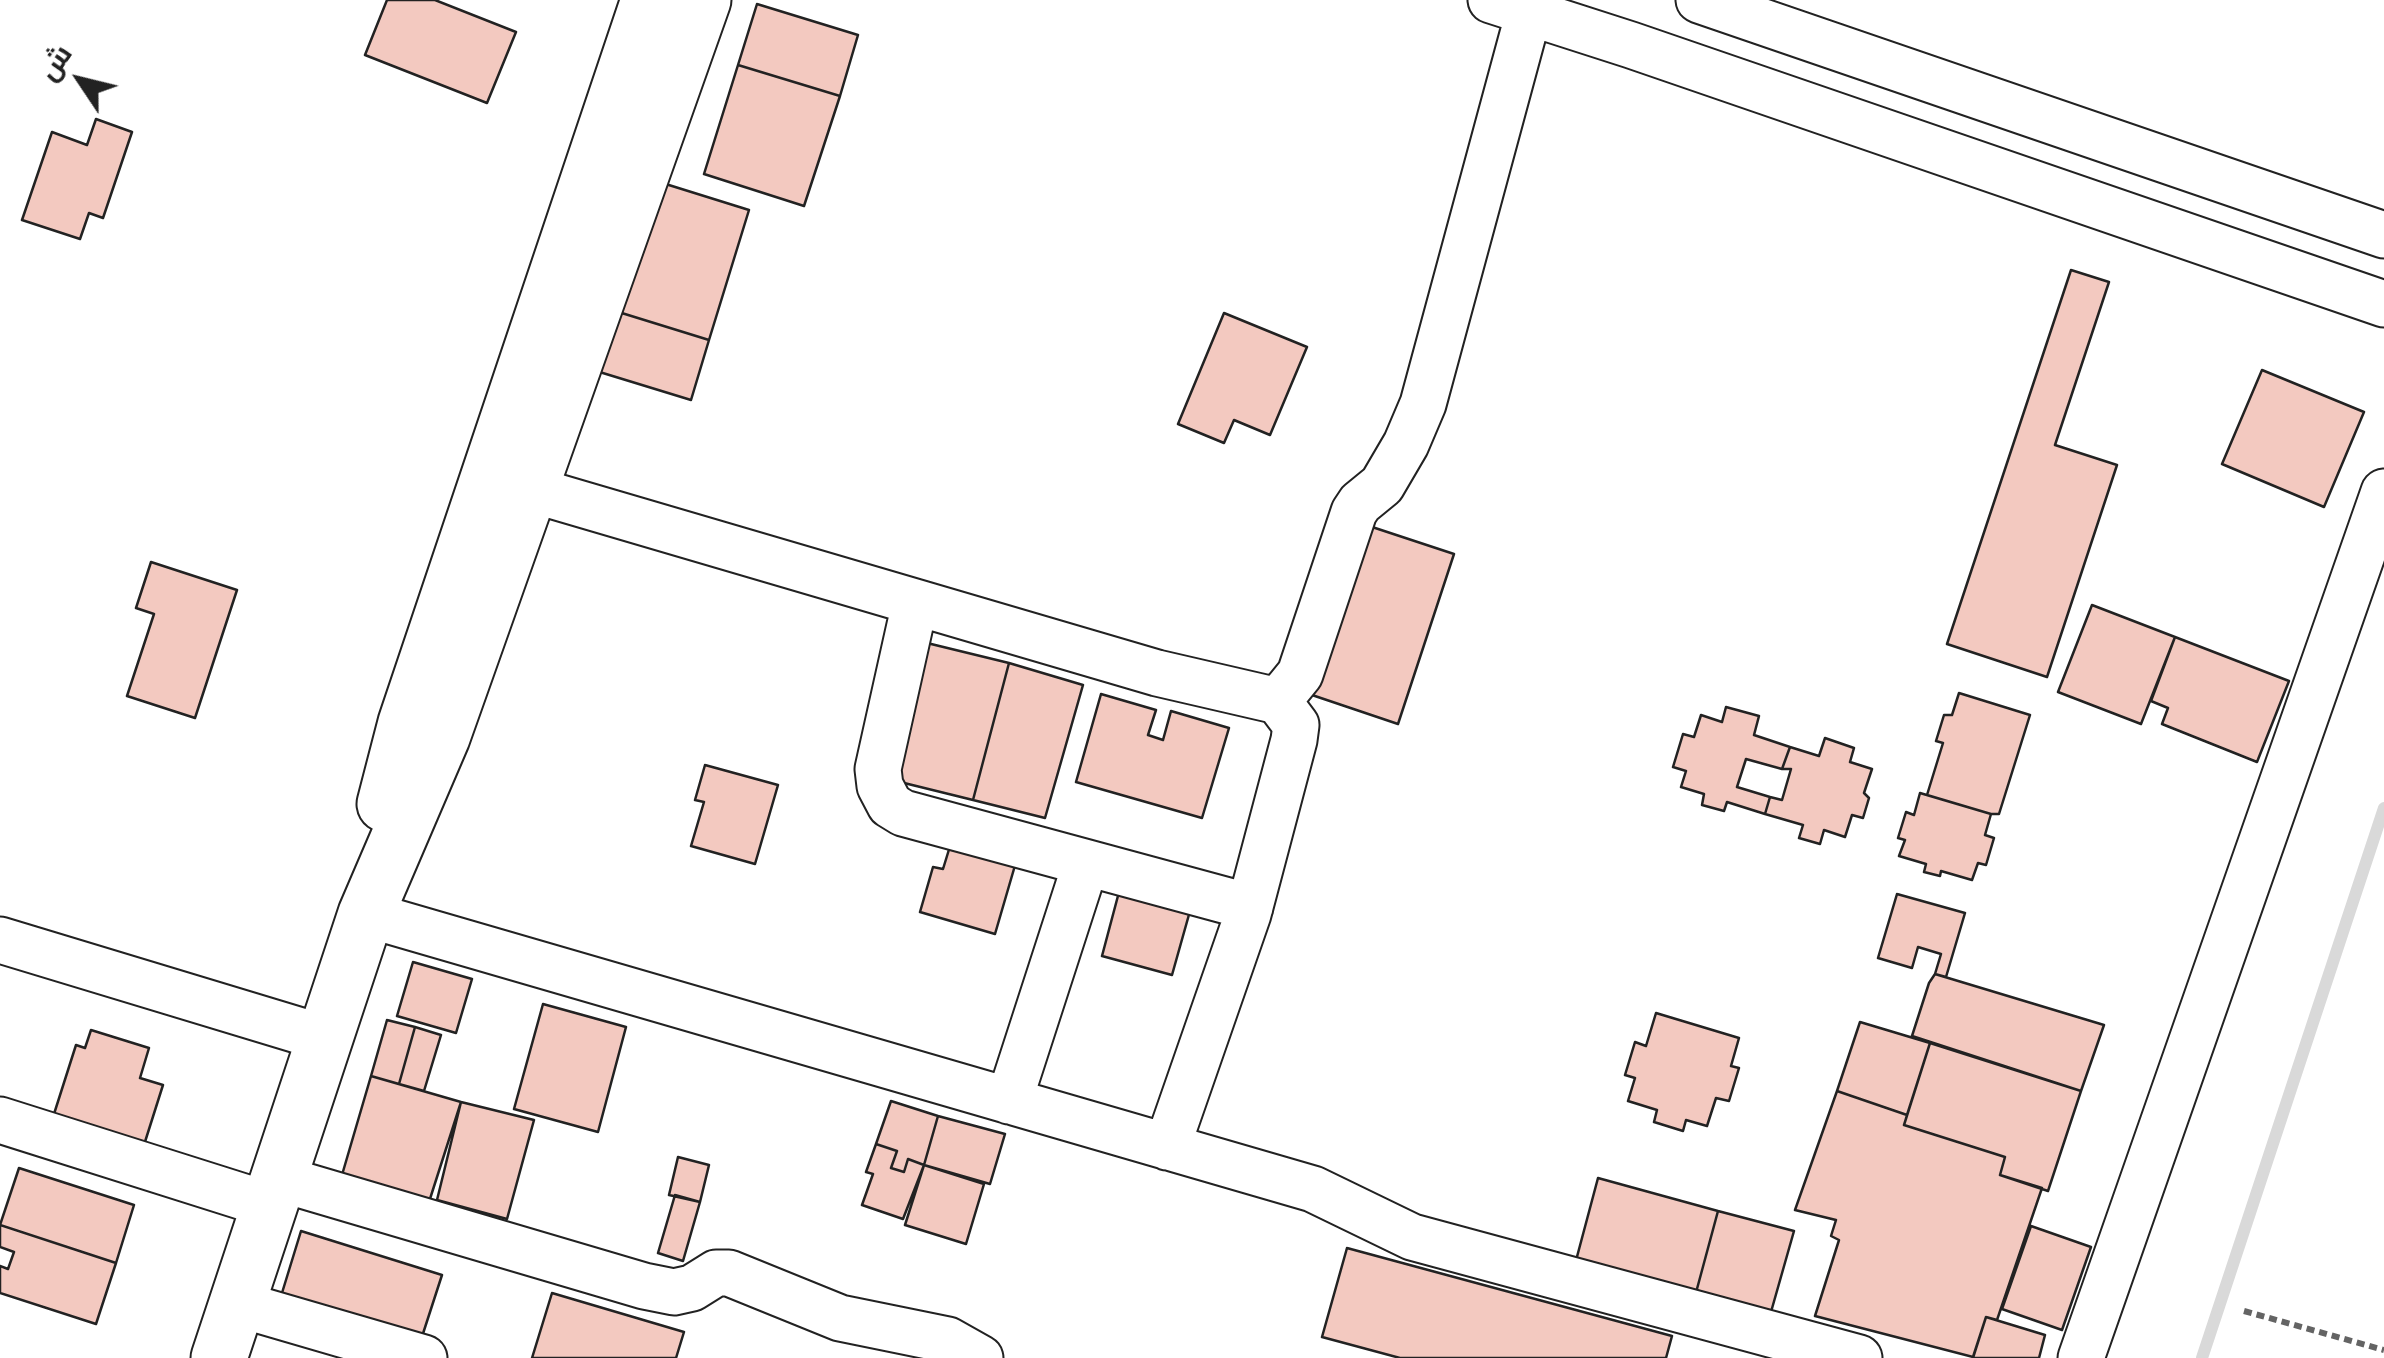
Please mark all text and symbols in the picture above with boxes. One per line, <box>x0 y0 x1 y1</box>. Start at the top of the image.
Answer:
north arrow <box>30 30 130 130</box>
text: ش <box>31 38 79 87</box>

